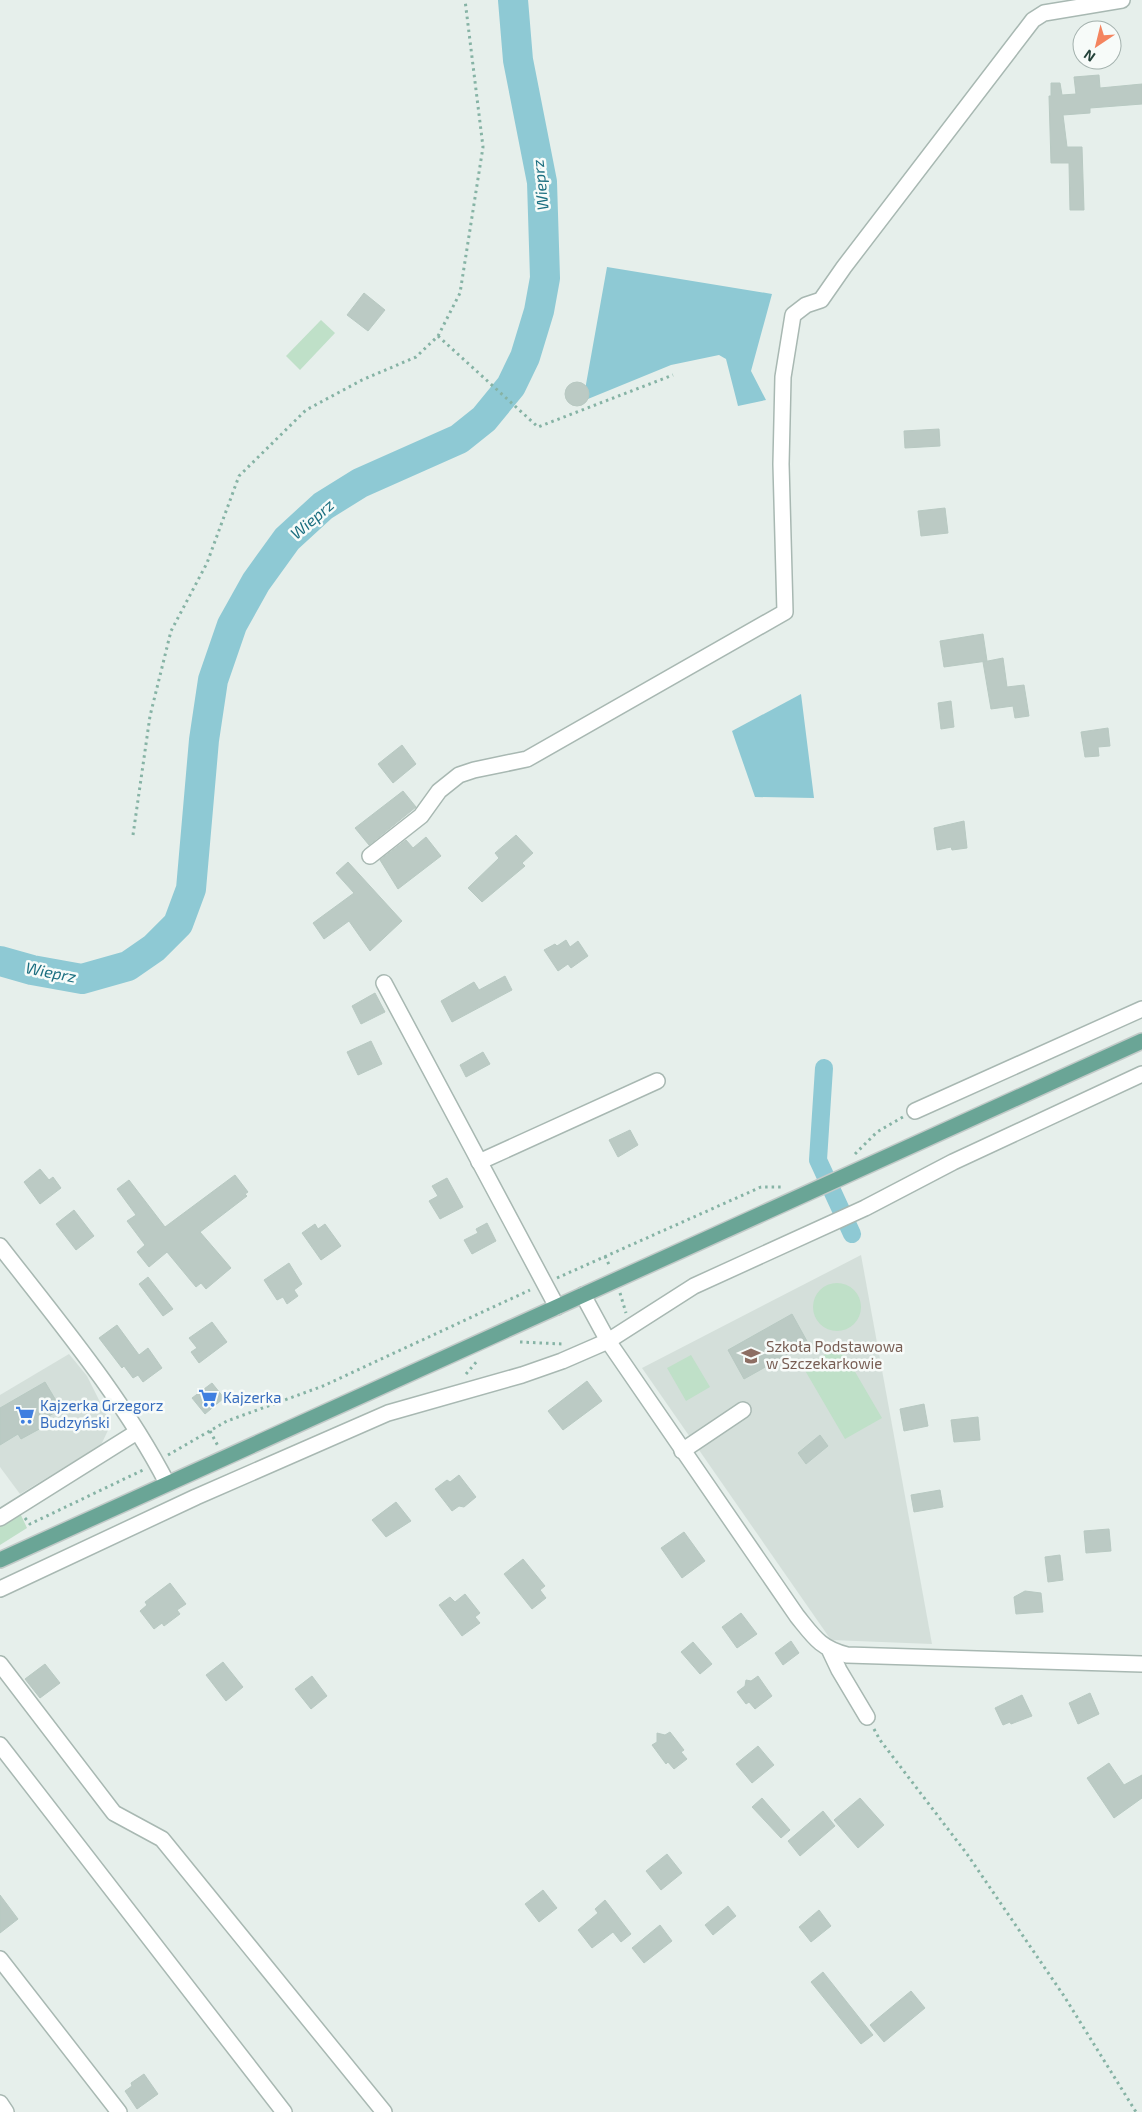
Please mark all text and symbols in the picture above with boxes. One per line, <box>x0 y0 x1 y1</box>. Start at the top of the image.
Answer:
north arrow <box>1072 20 1122 70</box>
text: N <box>1080 46 1098 66</box>
water label: Wieprz <box>527 159 552 212</box>
water label: Wieprz <box>286 495 337 543</box>
water label: Wieprz <box>24 957 78 986</box>
place label: Szkoła Podstawowa w Szczekarkowie <box>766 1337 903 1372</box>
school or university icon: Szkoła Podstawowa w Szczekarkowie <box>740 1345 762 1367</box>
supermarket icon: Kajzerka <box>197 1387 219 1409</box>
place label: Kajzerka <box>223 1388 281 1407</box>
place label: Kajzerka Grzegorz Budzyński <box>40 1396 163 1431</box>
supermarket icon: Kajzerka Grzegorz Budzyński <box>14 1404 36 1426</box>

